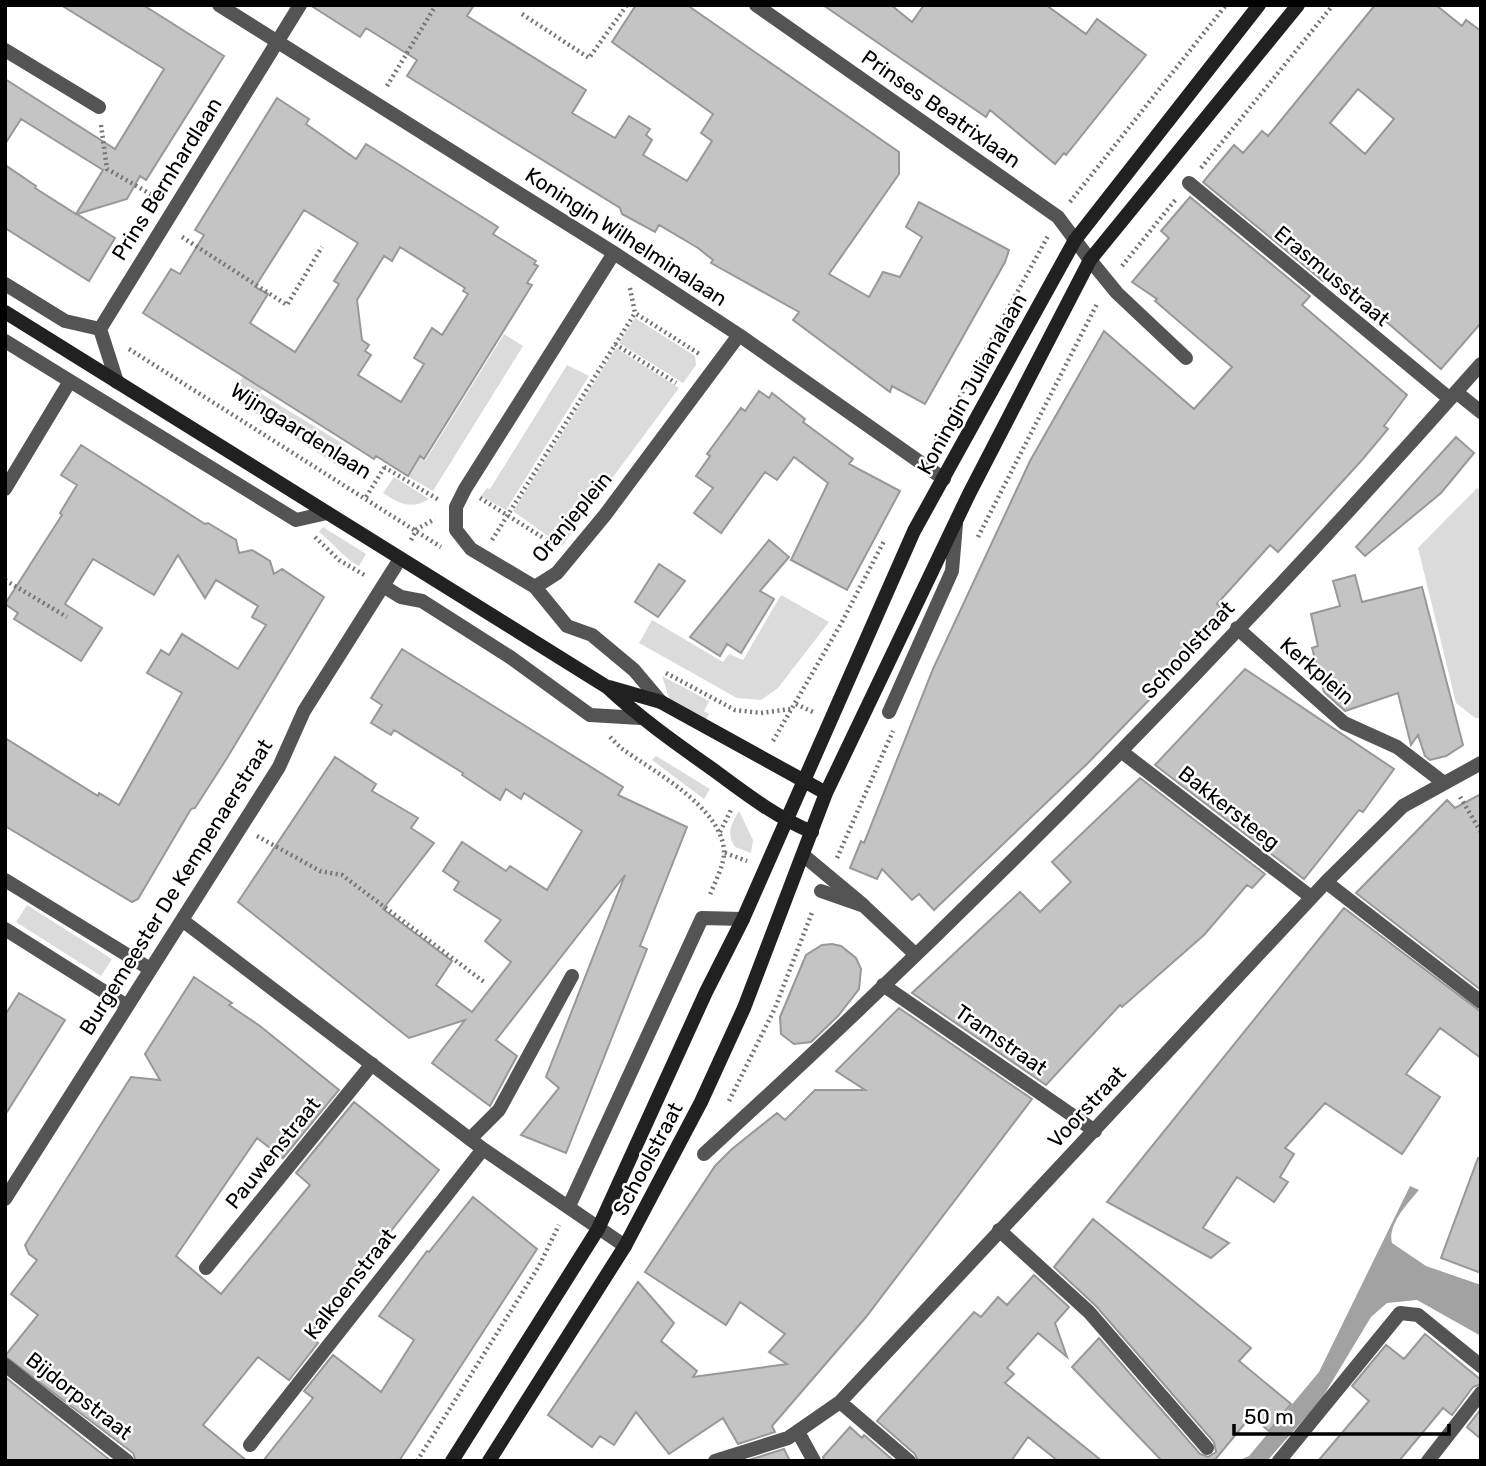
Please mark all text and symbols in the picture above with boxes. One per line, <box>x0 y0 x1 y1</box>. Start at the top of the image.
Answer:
street label: Prinses Beatrixlaan <box>857 44 1026 173</box>
street label: Prins Bernhardlaan <box>106 93 227 265</box>
street label: Koningin Wilhelminalaan <box>521 162 732 311</box>
street label: Erasmusstraat <box>1270 220 1395 331</box>
street label: Koningin Julianalaan <box>911 289 1032 479</box>
street label: Wijngaardenlaan <box>226 377 376 484</box>
street label: Oranjeplein <box>526 466 617 567</box>
street label: Schoolstraat <box>1136 596 1239 704</box>
street label: Kerkplein <box>1275 632 1359 710</box>
street label: Burgemeester De Kempenaerstraat <box>74 734 277 1039</box>
street label: Bakkersteeg <box>1174 760 1285 855</box>
street label: Tramstraat <box>950 999 1052 1080</box>
street label: Voorstraat <box>1042 1061 1131 1153</box>
street label: Pauwenstraat <box>220 1092 325 1214</box>
street label: Schoolstraat <box>607 1098 688 1220</box>
street label: Kalkoenstraat <box>298 1223 401 1344</box>
street label: Bijdorpstraat <box>21 1347 137 1445</box>
scale bar <box>1234 1392 1449 1436</box>
text: 50 m <box>1244 1404 1294 1429</box>

